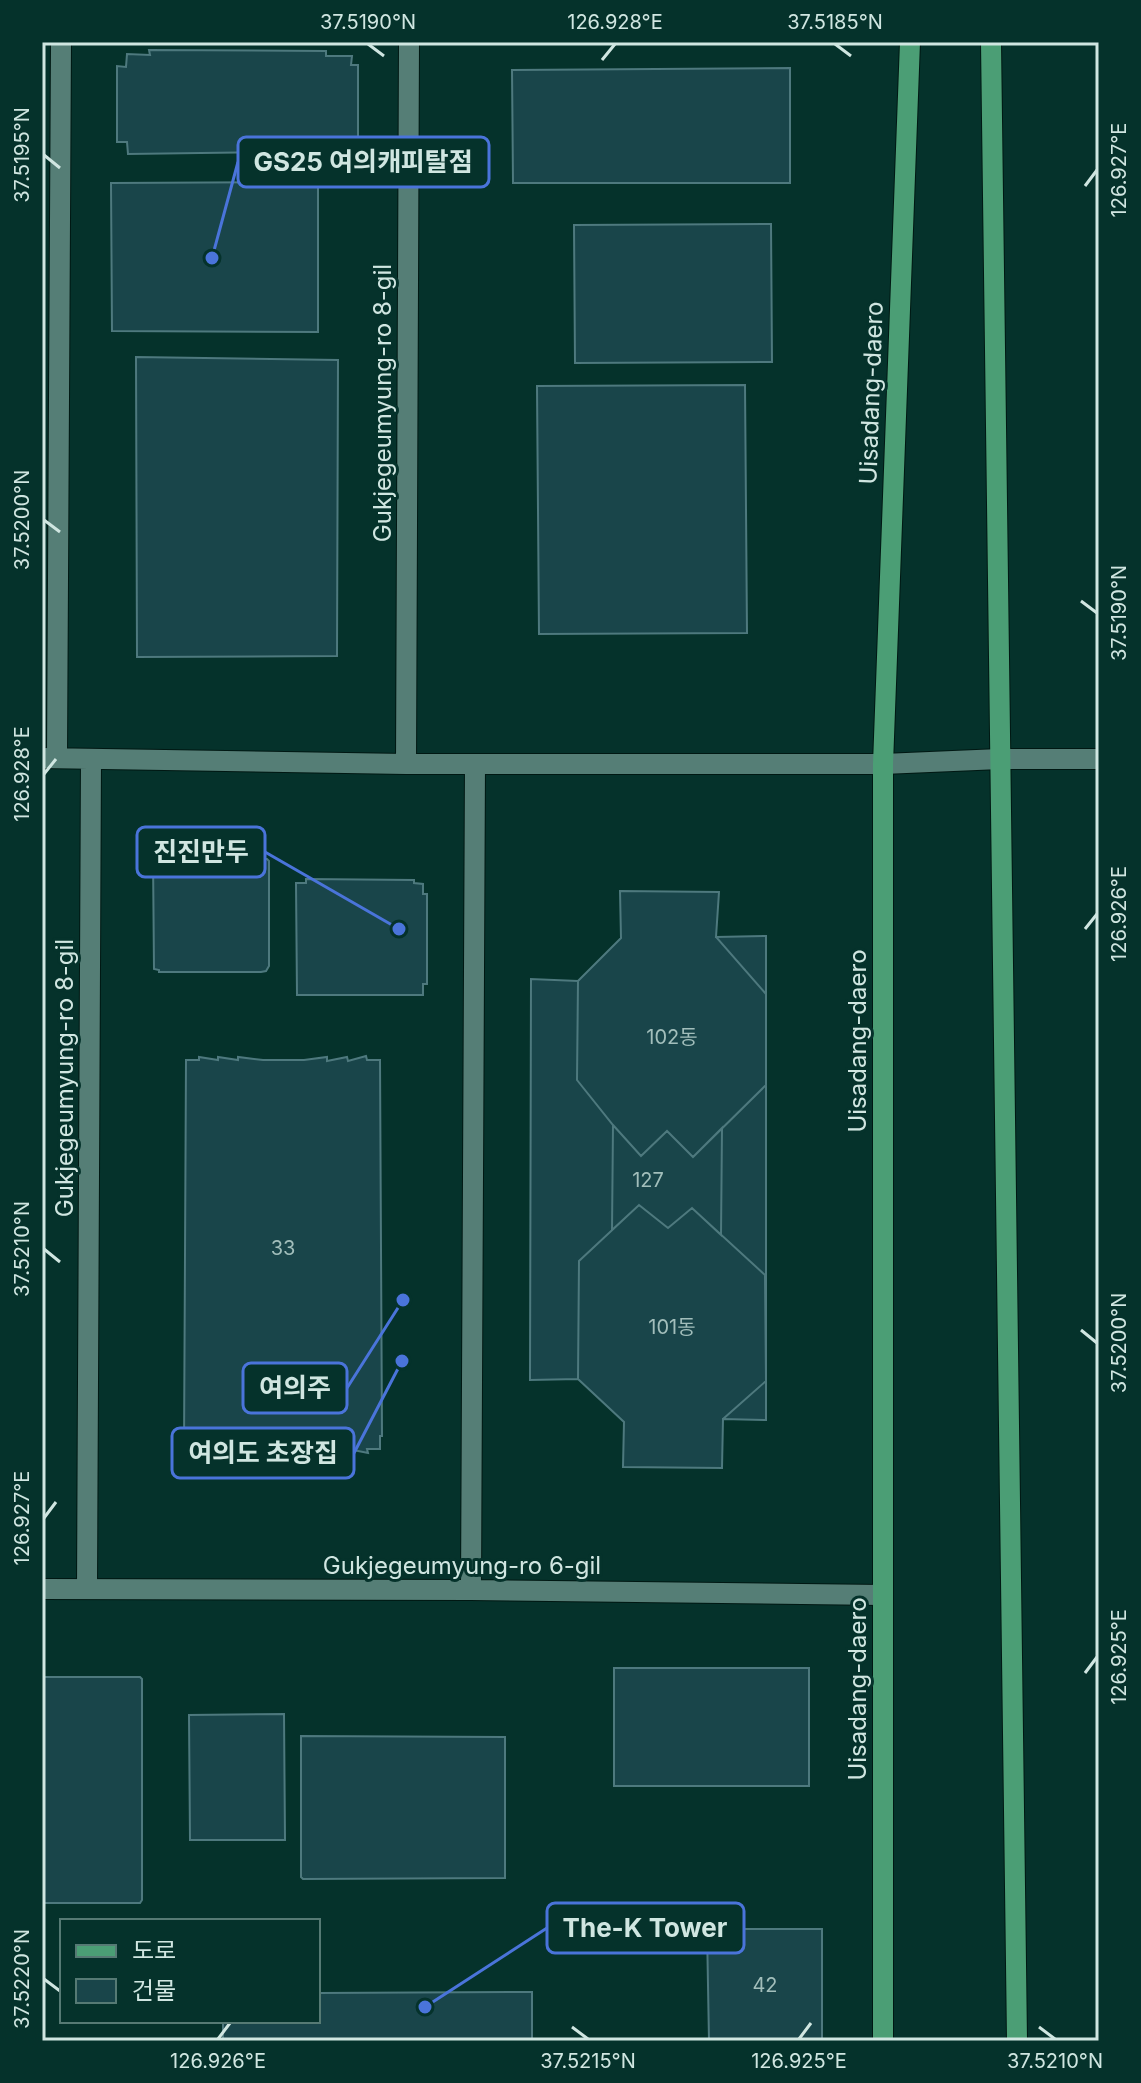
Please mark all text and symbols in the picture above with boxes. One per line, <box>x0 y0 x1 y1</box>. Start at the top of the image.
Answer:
text: 37.5190°N <box>320 10 416 34</box>
text: 126.928°E <box>567 10 663 34</box>
text: 37.5185°N <box>787 10 883 34</box>
text: 37.5195°N <box>10 107 34 203</box>
text: 126.927°E <box>1107 123 1131 217</box>
callout: GS25 여의캐피탈점 <box>238 137 489 187</box>
text: GS25 여의캐피탈점 <box>253 146 473 177</box>
street label: Gukjegeumyung-ro 8-gil <box>368 264 397 542</box>
street label: Uisadang-daero <box>853 301 889 485</box>
text: 37.5200°N <box>10 470 34 570</box>
text: 37.5190°N <box>1107 565 1131 661</box>
text: 126.928°E <box>10 726 34 822</box>
callout: 진진만두 <box>137 827 265 877</box>
text: 진진만두 <box>153 836 249 867</box>
text: 126.926°E <box>1107 866 1131 962</box>
street label: Gukjegeumyung-ro 8-gil <box>50 939 79 1217</box>
street label: Uisadang-daero <box>843 949 872 1133</box>
house number: 102동 <box>646 1025 698 1049</box>
house number: 127 <box>632 1168 664 1192</box>
text: 37.5210°N <box>10 1201 34 1297</box>
house number: 33 <box>271 1236 295 1260</box>
text: 37.5200°N <box>1107 1293 1131 1393</box>
house number: 101동 <box>648 1315 696 1339</box>
callout: 여의주 <box>243 1363 347 1413</box>
text: 여의주 <box>259 1372 331 1403</box>
callout: 여의도 초장집 <box>172 1428 354 1478</box>
text: 여의도 초장집 <box>188 1437 338 1468</box>
text: 126.927°E <box>10 1471 34 1565</box>
street label: Gukjegeumyung-ro 6-gil <box>323 1551 601 1580</box>
street label: Uisadang-daero <box>843 1597 872 1781</box>
text: 126.925°E <box>1107 1609 1131 1705</box>
callout: The-K Tower <box>547 1903 744 1953</box>
text: The-K Tower <box>563 1912 728 1943</box>
legend <box>60 1919 320 2023</box>
text: 37.5220°N <box>10 1929 34 2029</box>
text: 도로 <box>132 1936 176 1965</box>
house number: 42 <box>752 1973 778 1997</box>
text: 건물 <box>132 1976 176 2005</box>
text: 126.926°E <box>170 2049 266 2073</box>
text: 37.5215°N <box>540 2049 636 2073</box>
text: 126.925°E <box>751 2049 847 2073</box>
text: 37.5210°N <box>1007 2049 1103 2073</box>

